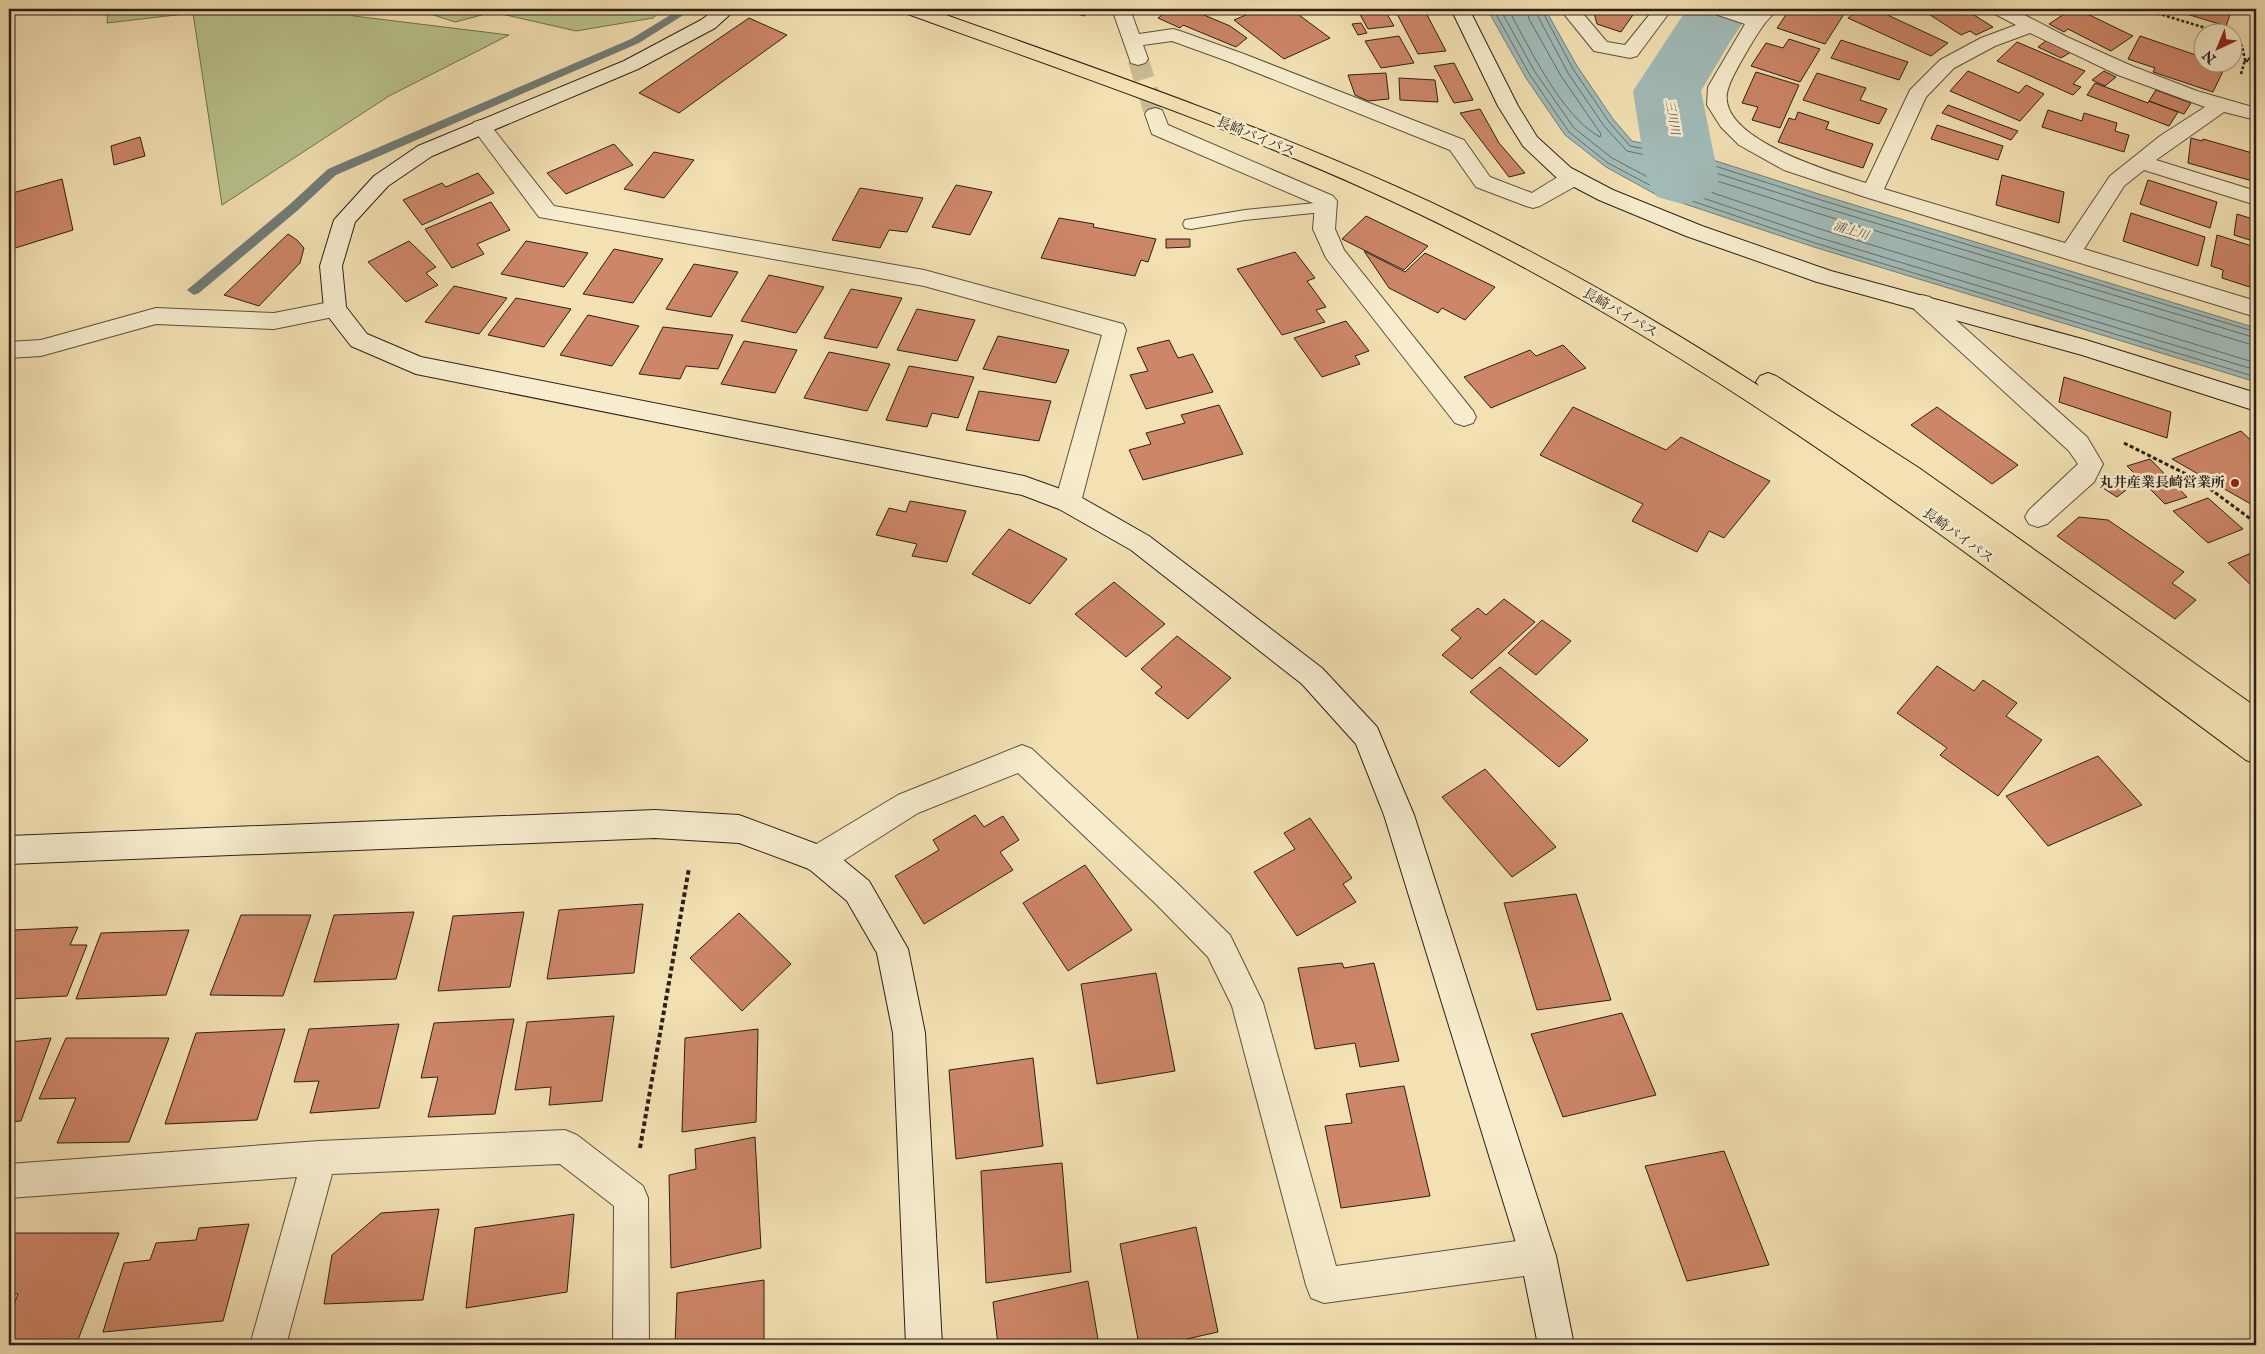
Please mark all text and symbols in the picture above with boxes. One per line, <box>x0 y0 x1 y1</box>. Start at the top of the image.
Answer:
north arrow <box>2192 22 2242 72</box>
text: N <box>2199 46 2221 68</box>
water label: 三川川 <box>1661 98 1683 138</box>
street label: 長崎バイパス <box>1214 113 1298 161</box>
water label: 浦上川 <box>1832 219 1872 244</box>
street label: 長崎バイパス <box>1579 284 1661 342</box>
place label: 丸井産業長崎営業所 <box>2099 474 2225 492</box>
marker: 丸井産業長崎営業所 <box>2229 477 2241 489</box>
street label: 長崎バイパス <box>1919 504 1997 568</box>

